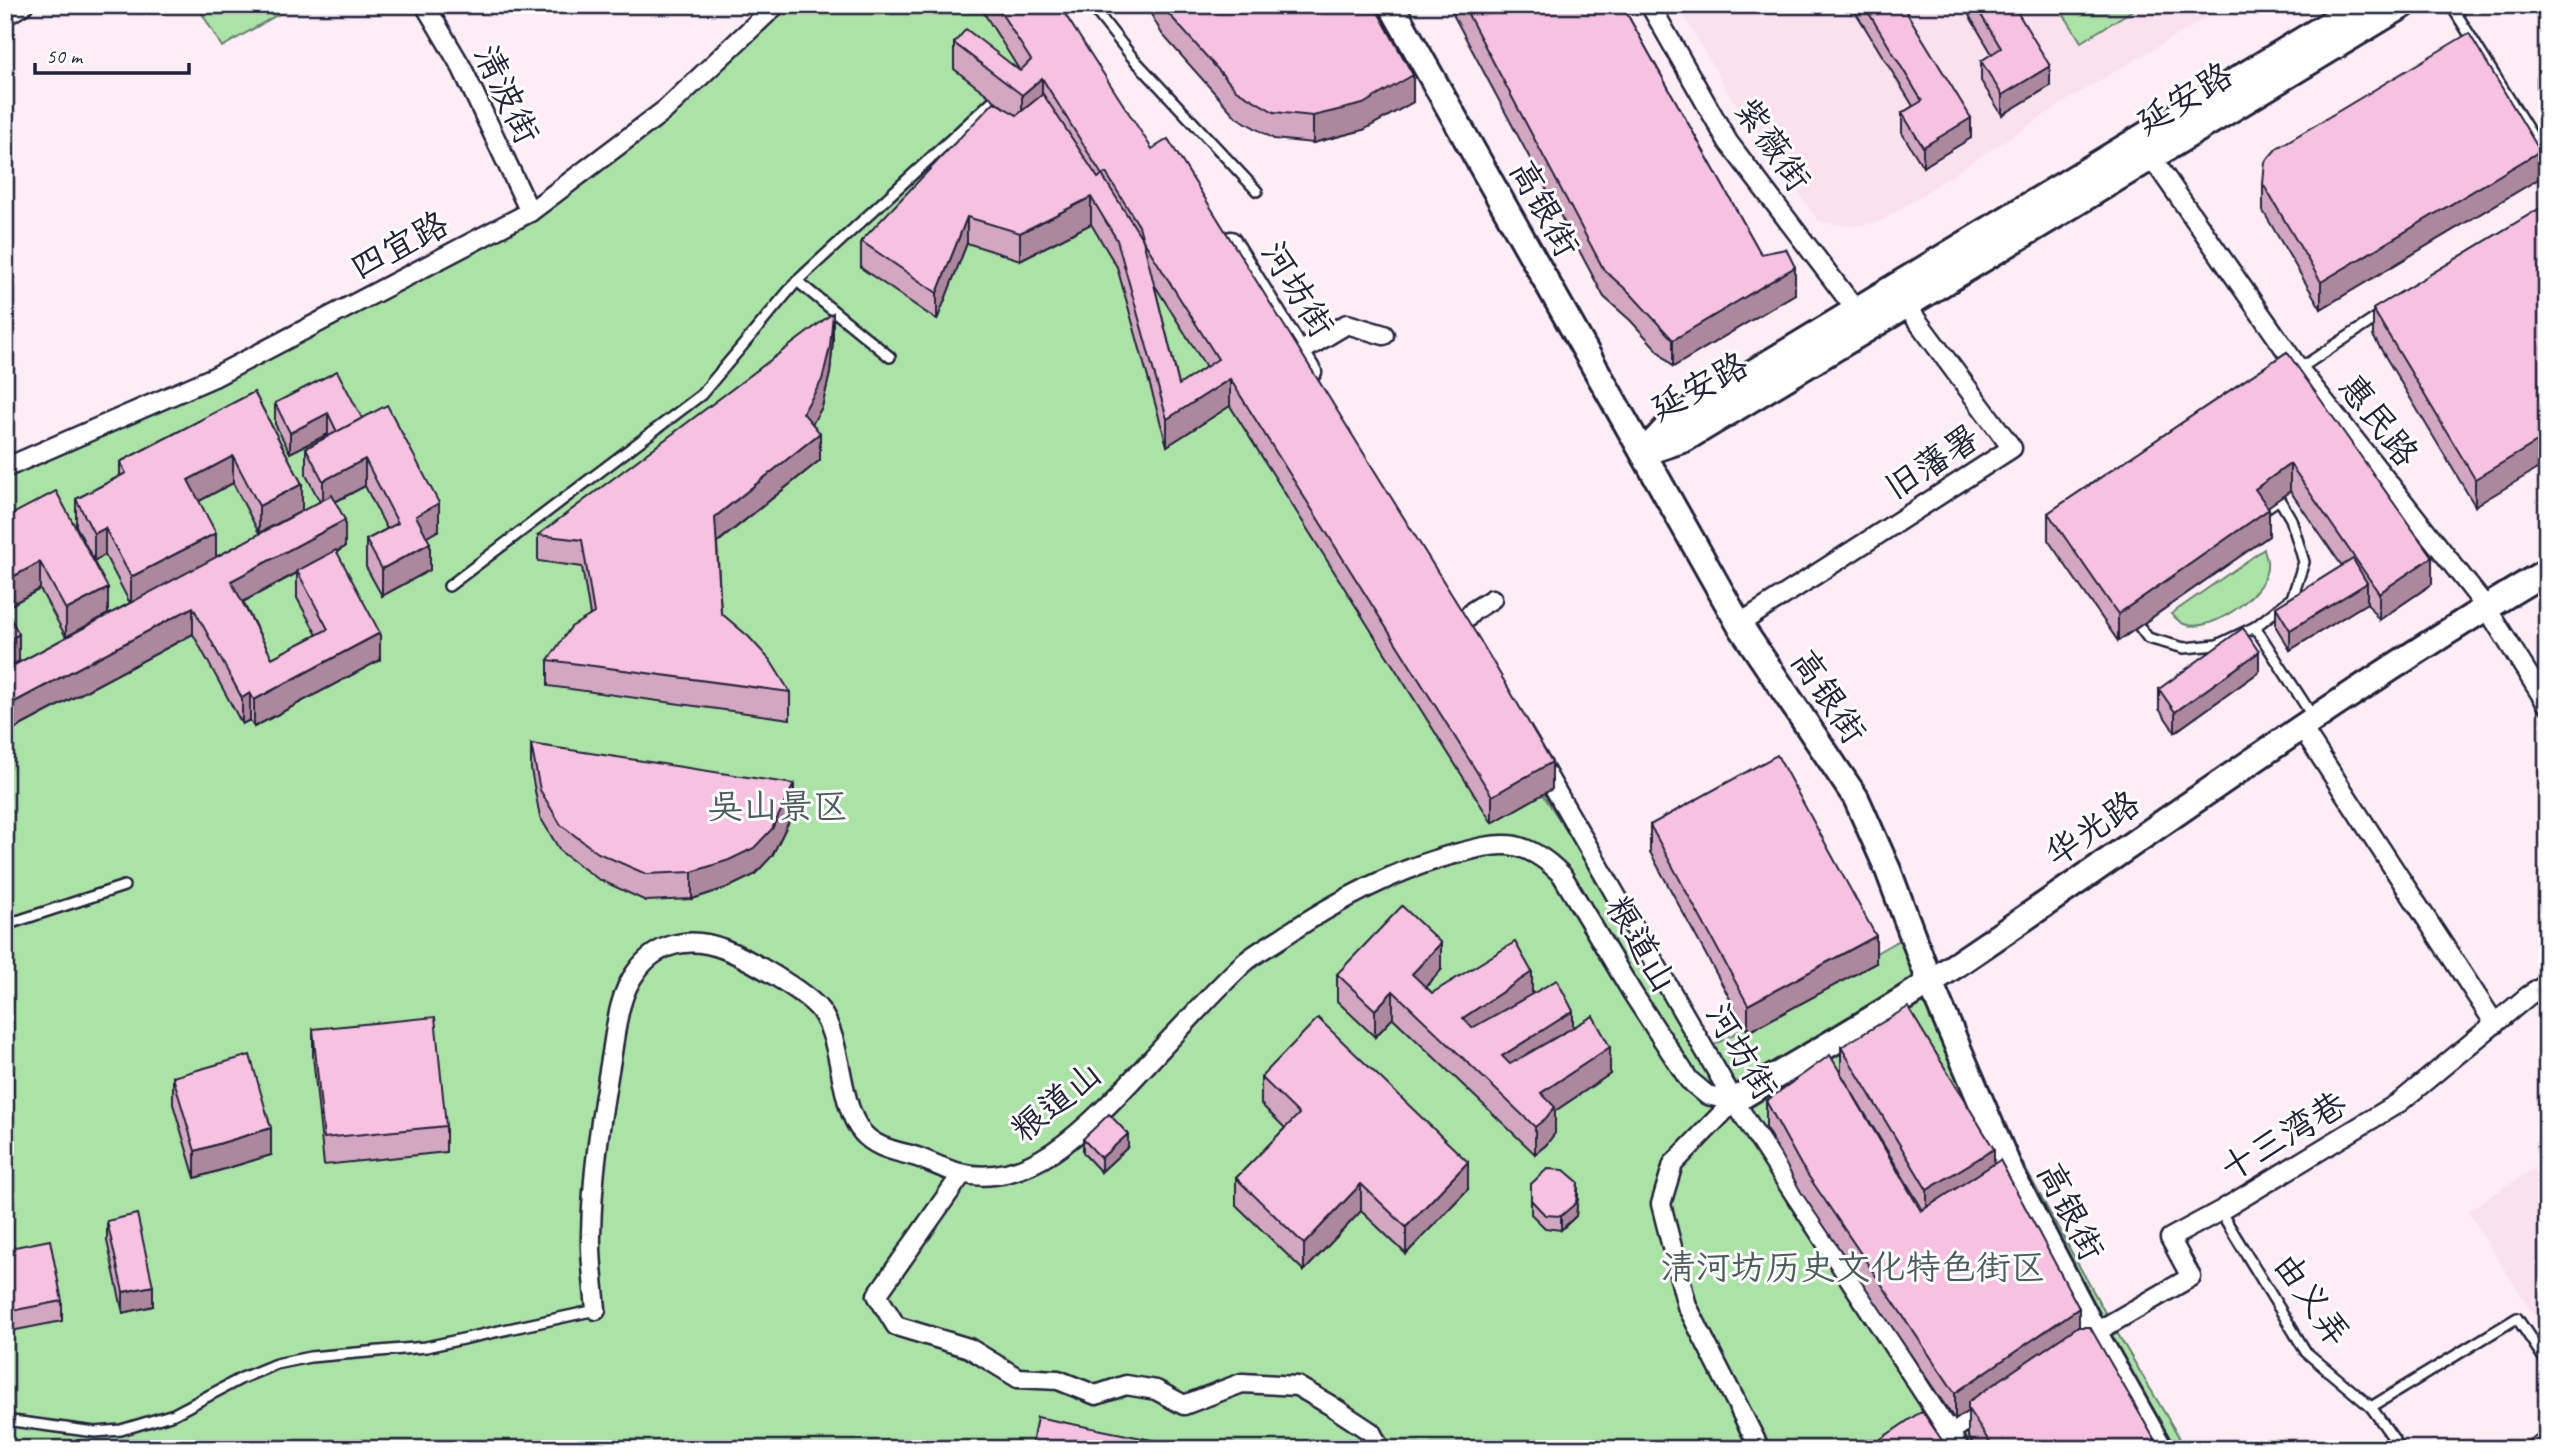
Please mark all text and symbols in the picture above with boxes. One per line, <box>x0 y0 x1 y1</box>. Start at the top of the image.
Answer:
scale bar <box>35 32 189 76</box>
street label: 清波街 <box>463 37 550 151</box>
text: 50 m <box>46 43 84 69</box>
street label: 延安路 <box>2128 52 2241 145</box>
street label: 紫薇街 <box>1724 88 1821 200</box>
street label: 高银街 <box>1499 151 1590 265</box>
street label: 四宜路 <box>342 201 456 290</box>
street label: 河坊街 <box>1251 233 1344 346</box>
street label: 延安路 <box>1642 342 1756 431</box>
street label: 惠民路 <box>2329 365 2429 476</box>
street label: 旧藩署 <box>1876 415 1989 510</box>
street label: 高银街 <box>1781 640 1877 752</box>
street label: 华光路 <box>2036 780 2148 876</box>
park label: 吴山景区 <box>708 784 848 829</box>
street label: 粮道山 <box>1596 888 1687 1001</box>
street label: 河坊街 <box>1695 995 1788 1108</box>
street label: 粮道山 <box>1001 1051 1111 1152</box>
street label: 十三湾巷 <box>2212 1081 2355 1192</box>
street label: 高银街 <box>2027 1154 2114 1268</box>
street label: 由义弄 <box>2263 1243 2360 1355</box>
park label: 清河坊历史文化特色街区 <box>1660 1245 2046 1290</box>

